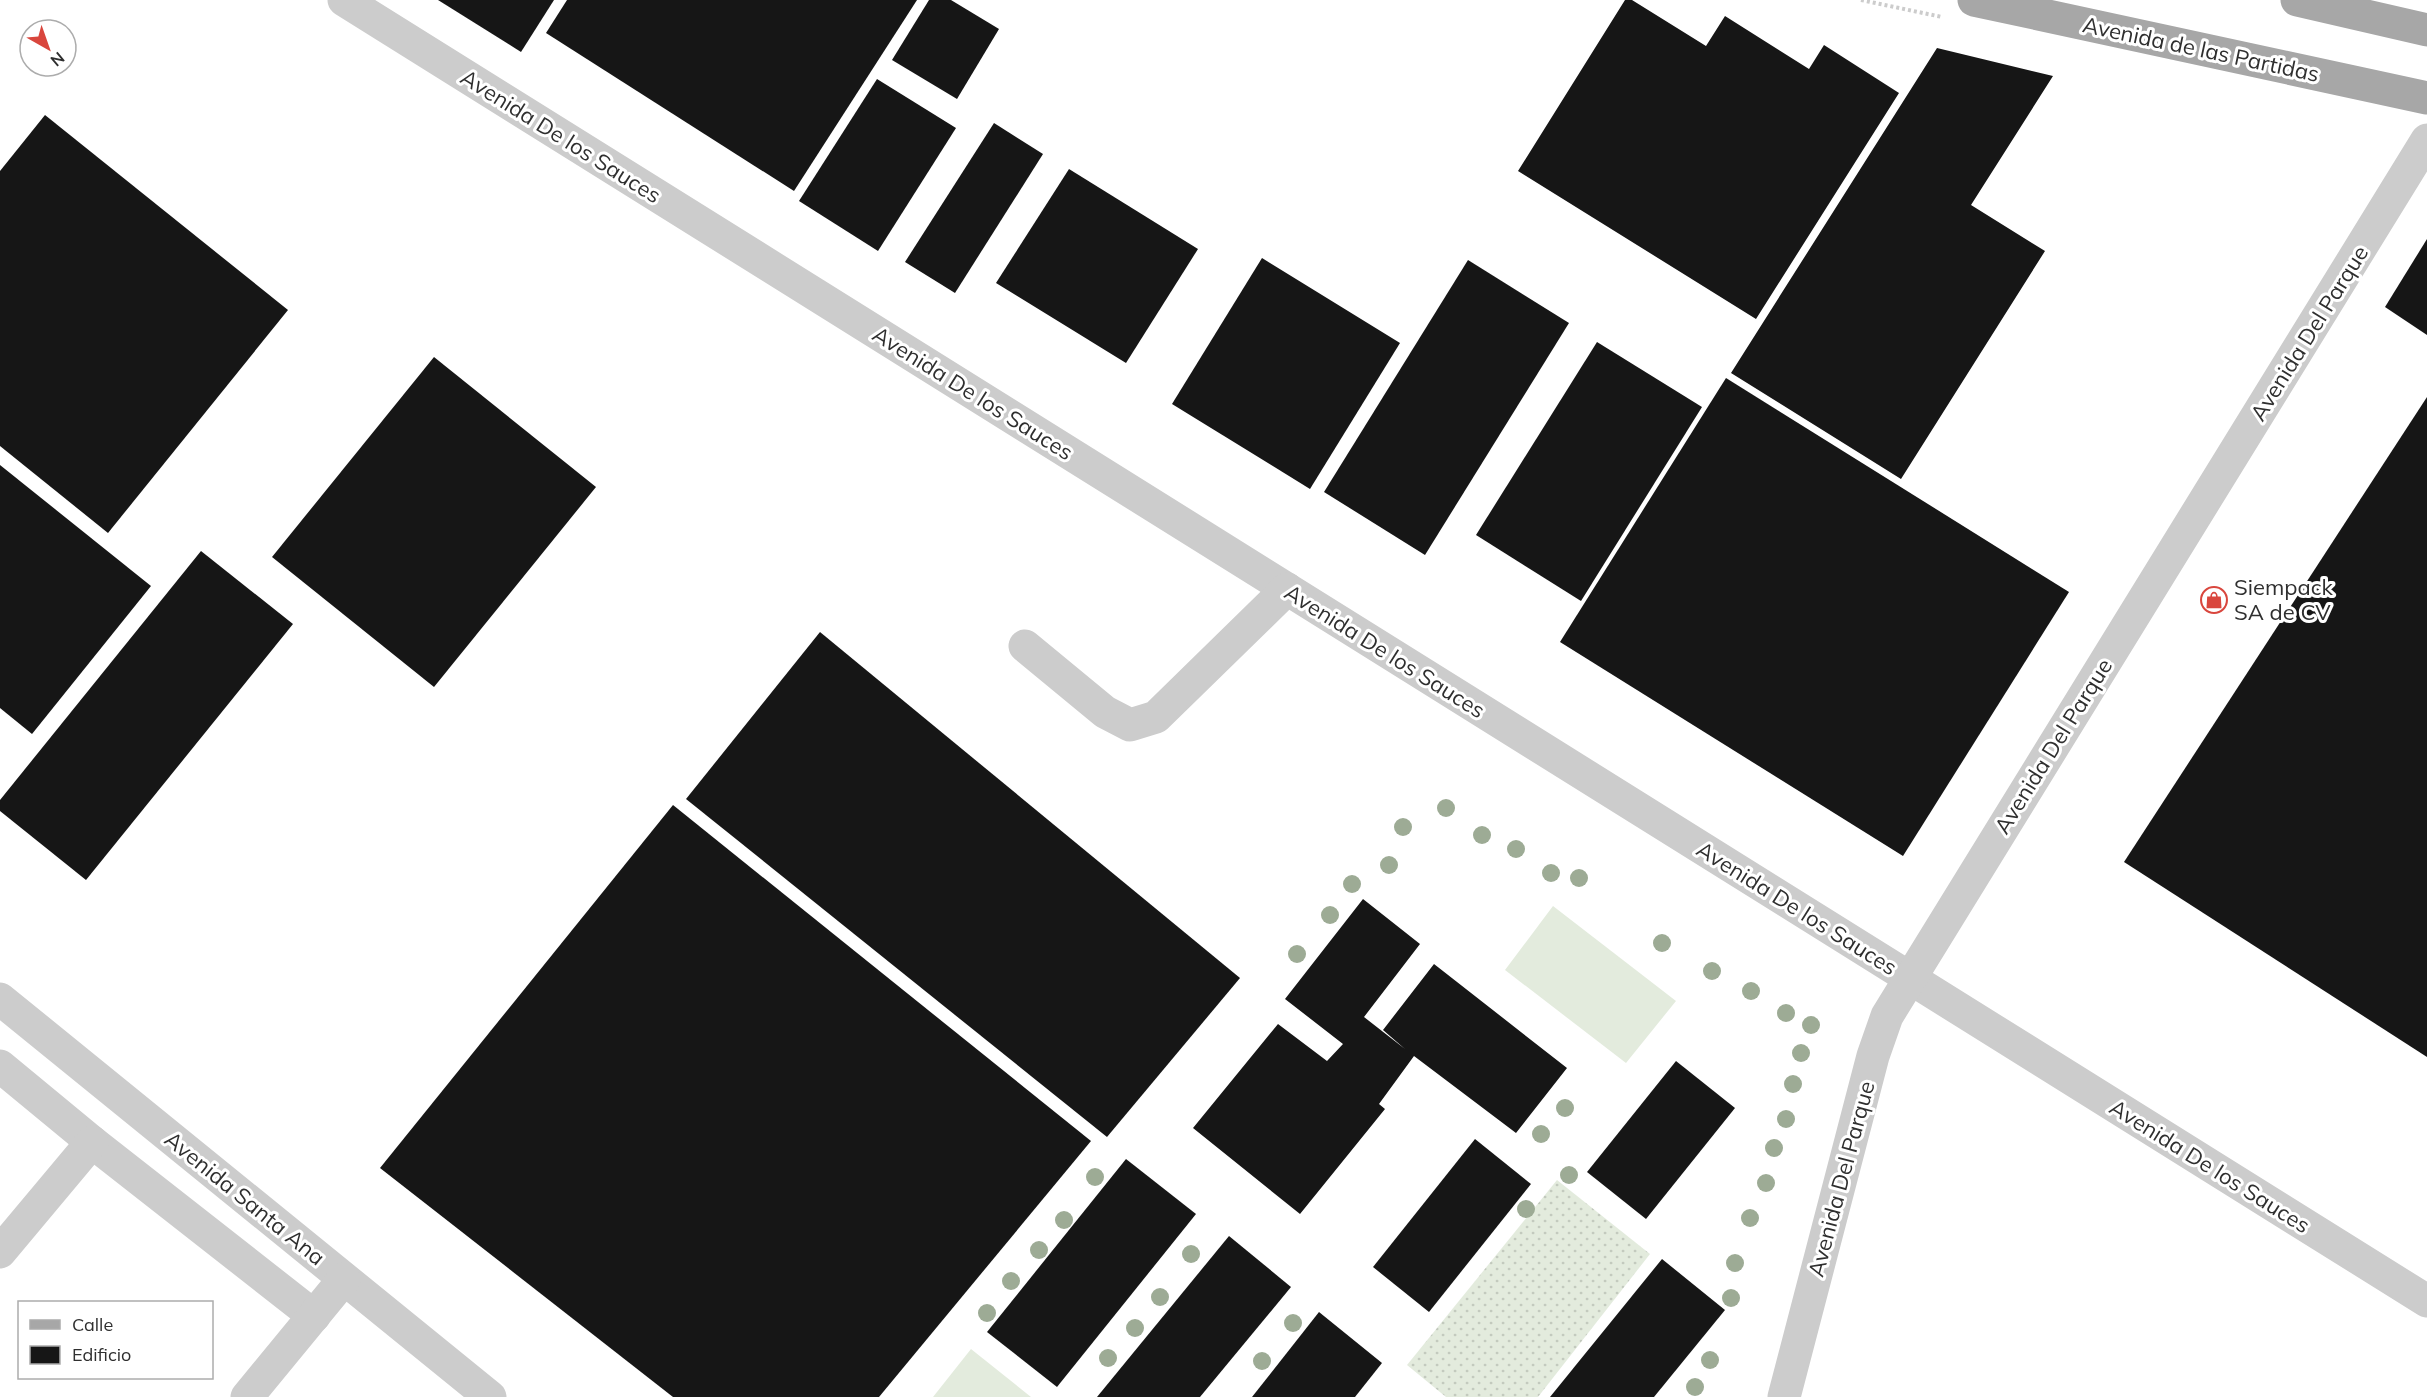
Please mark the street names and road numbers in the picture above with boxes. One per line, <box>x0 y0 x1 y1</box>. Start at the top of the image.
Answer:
street label: Avenida de las Partidas <box>2080 10 2322 88</box>
street label: Avenida De los Sauces <box>456 63 666 209</box>
street label: Avenida Del Parque <box>2244 240 2374 426</box>
street label: Avenida De los Sauces <box>868 320 1078 466</box>
street label: Avenida De los Sauces <box>1280 578 1490 724</box>
street label: Avenida Del Parque <box>1988 653 2118 839</box>
street label: Avenida De los Sauces <box>1692 835 1902 981</box>
street label: Avenida Del Parque <box>1801 1078 1881 1280</box>
street label: Avenida De los Sauces <box>2105 1093 2315 1239</box>
street label: Avenida Santa Ana <box>159 1125 331 1271</box>

